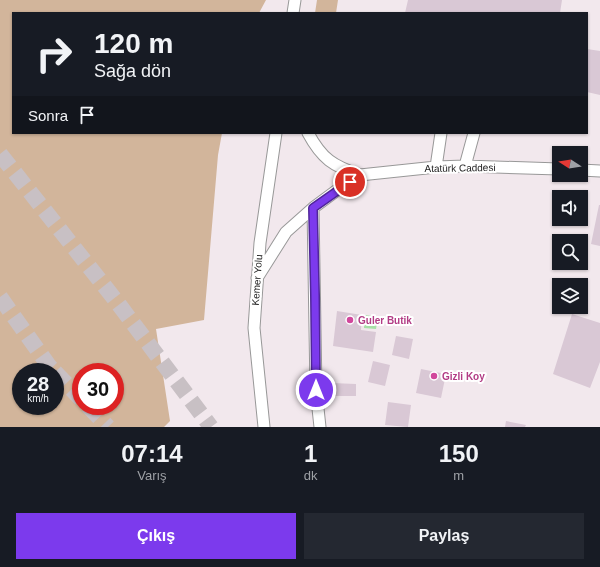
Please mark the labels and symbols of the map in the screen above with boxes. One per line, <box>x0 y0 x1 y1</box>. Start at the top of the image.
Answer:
north arrow <box>552 146 588 182</box>
street label: Atatürk Caddesi <box>424 162 496 174</box>
pin <box>333 165 367 199</box>
street label: Kemer Yolu <box>250 254 264 306</box>
marker: Guler Butik <box>345 315 355 325</box>
place label: Guler Butik <box>358 315 412 326</box>
speed limit sign: 30 <box>72 363 124 415</box>
position arrow <box>295 369 337 411</box>
marker: Gizli Koy <box>429 371 439 381</box>
place label: Gizli Koy <box>442 371 485 382</box>

